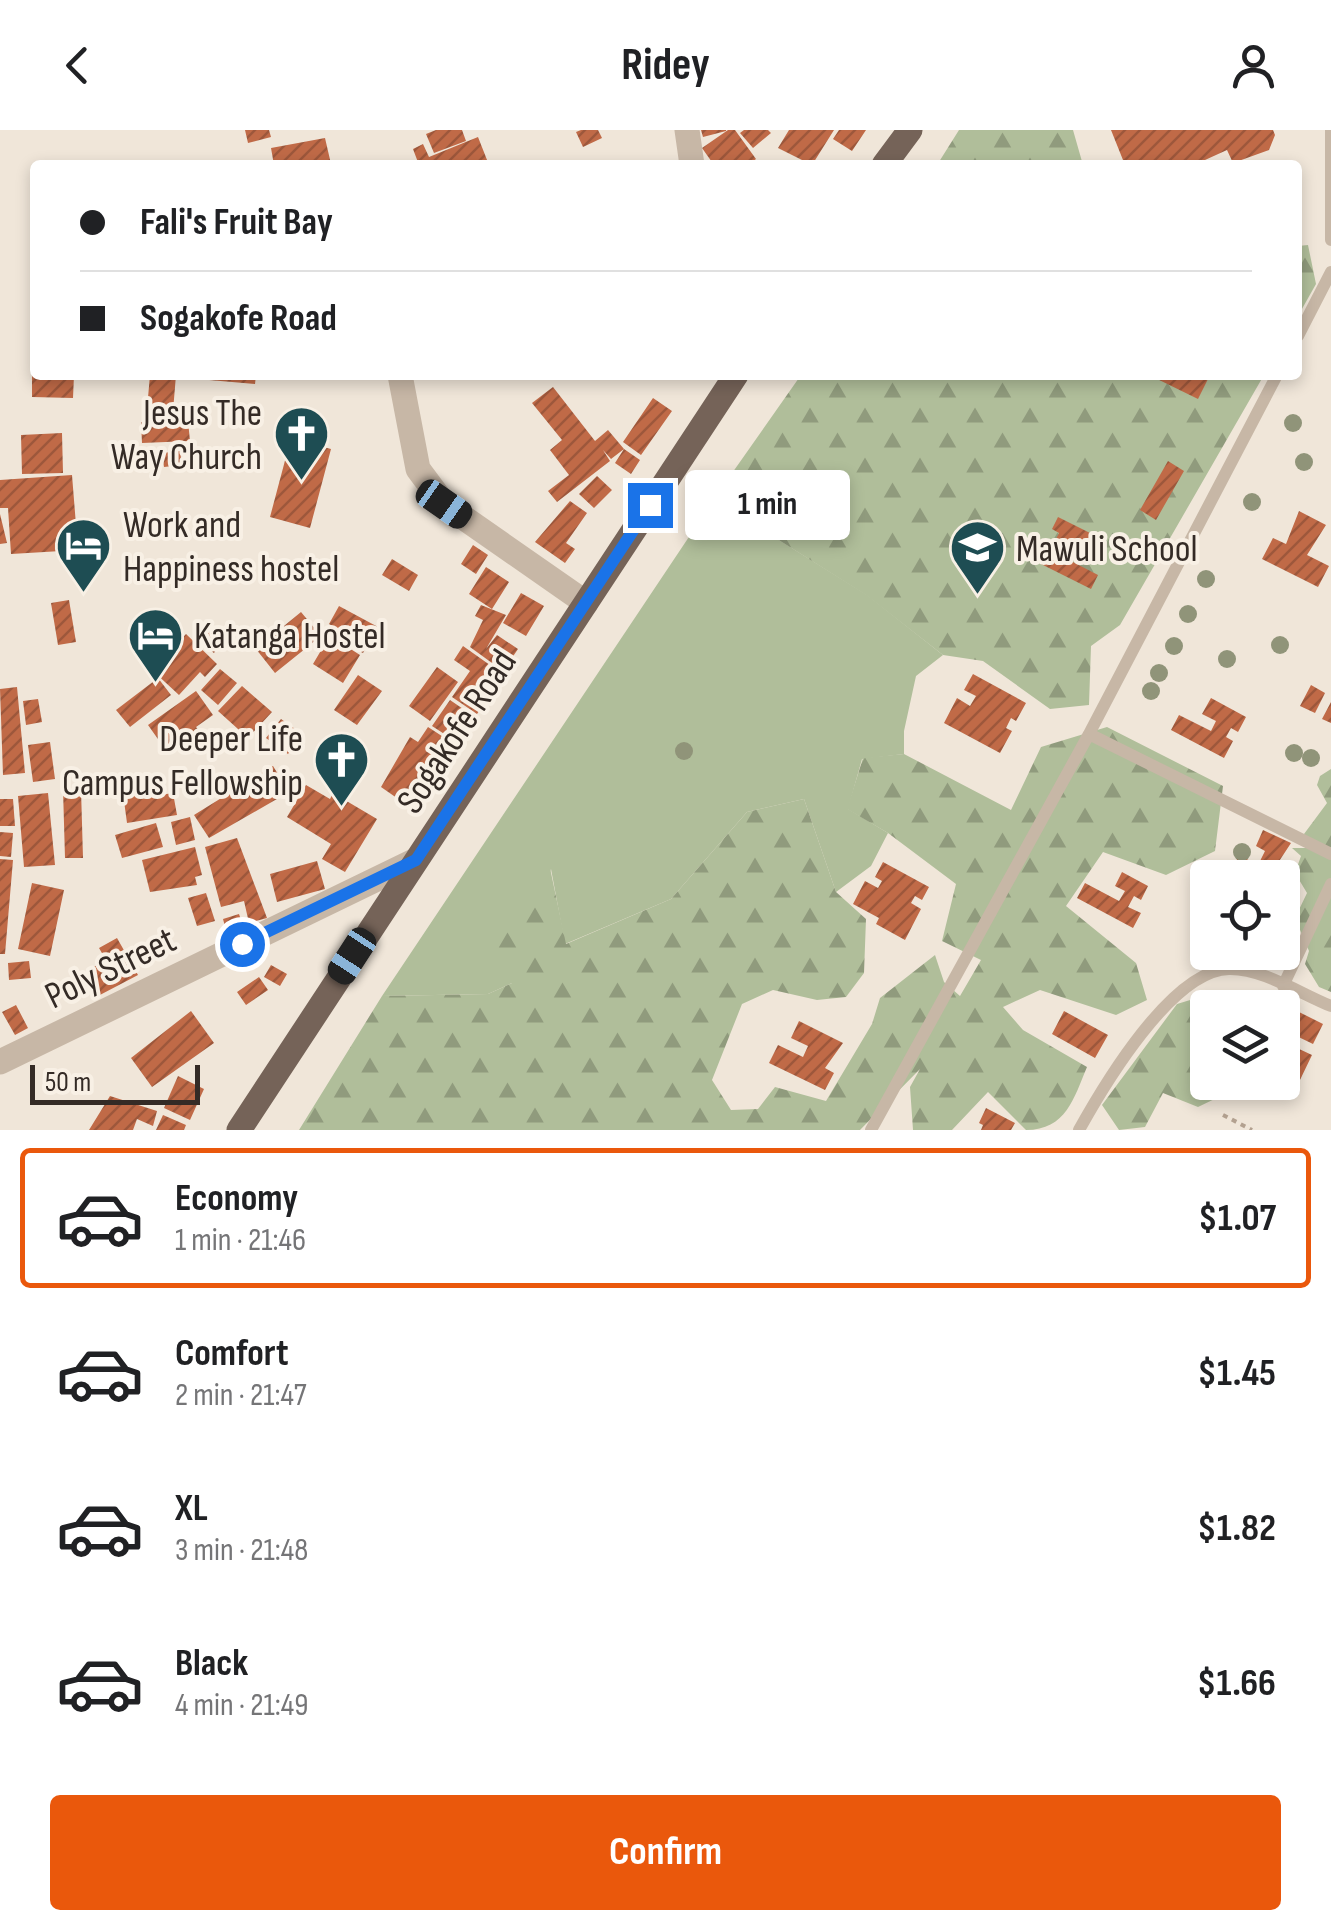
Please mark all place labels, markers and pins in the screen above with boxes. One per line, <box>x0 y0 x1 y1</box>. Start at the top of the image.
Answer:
place label: Jesus The Way Church <box>111 391 262 480</box>
church icon: Jesus The Way Church <box>271 404 331 483</box>
place label: Work and Happiness hostel <box>123 503 339 592</box>
hotel icon: Work and Happiness hostel <box>54 516 114 595</box>
school or university icon: Mawuli School <box>947 518 1007 597</box>
place label: Mawuli School <box>1016 527 1198 572</box>
hotel icon: Katanga Hostel <box>125 605 185 684</box>
place label: Katanga Hostel <box>194 614 386 659</box>
place label: Deeper Life Campus Fellowship <box>62 717 303 806</box>
church icon: Deeper Life Campus Fellowship <box>312 730 372 809</box>

